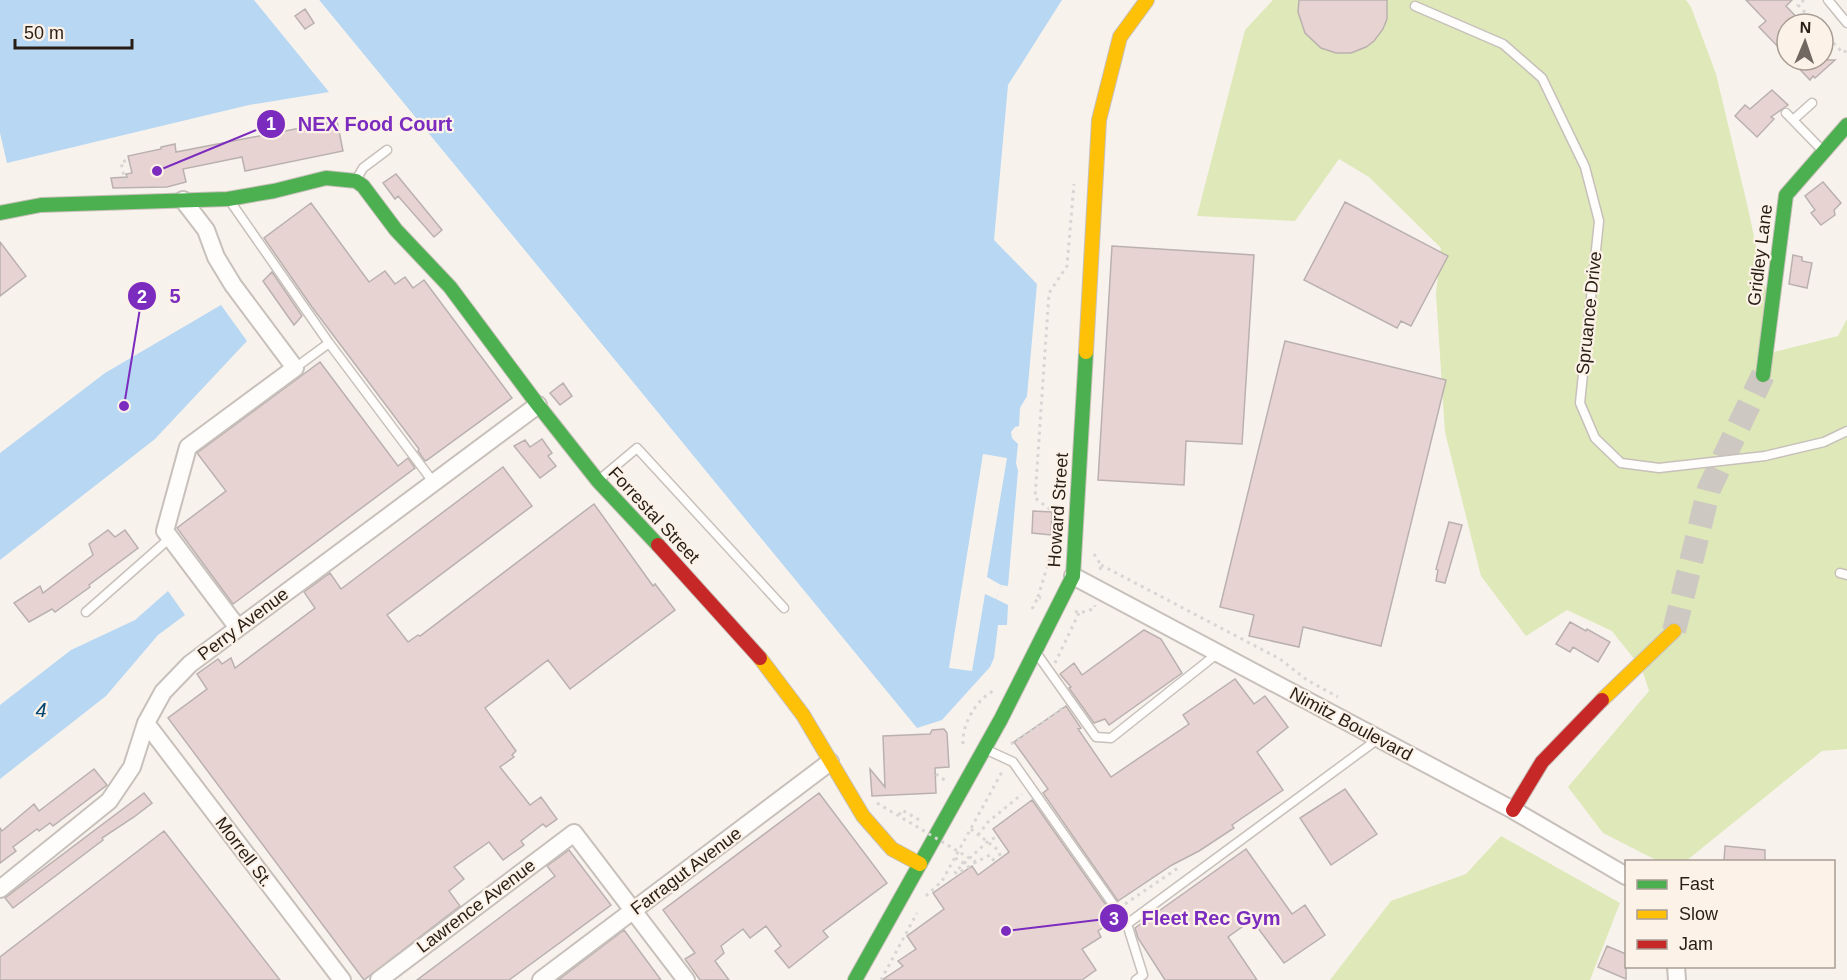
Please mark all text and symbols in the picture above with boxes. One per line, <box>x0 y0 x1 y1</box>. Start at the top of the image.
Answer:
scale bar <box>15 12 132 50</box>
north arrow <box>1775 12 1835 72</box>
text: N <box>1799 19 1812 36</box>
text: 50 m <box>24 23 64 43</box>
callout: NEX Food Court <box>256 105 464 143</box>
text: NEX Food Court <box>298 113 453 135</box>
text: 1 <box>266 114 276 134</box>
street label: Gridley Lane <box>1744 203 1776 307</box>
street label: Spruance Drive <box>1573 250 1605 376</box>
callout: 5 <box>127 277 192 315</box>
text: 5 <box>169 285 181 307</box>
text: 2 <box>137 287 147 307</box>
street label: Howard Street <box>1044 452 1072 568</box>
street label: Forrestal Street <box>604 463 704 567</box>
street label: Perry Avenue <box>194 584 292 664</box>
street label: Nimitz Boulevard <box>1286 683 1416 765</box>
water label: 4 <box>35 699 47 721</box>
street label: Morrell St. <box>211 813 277 891</box>
street label: Farragut Avenue <box>627 823 745 919</box>
street label: Lawrence Avenue <box>413 855 539 957</box>
legend <box>1625 860 1835 968</box>
text: Fast <box>1679 874 1714 894</box>
callout: Fleet Rec Gym <box>1099 899 1292 937</box>
text: Slow <box>1679 904 1719 924</box>
text: Fleet Rec Gym <box>1142 907 1280 929</box>
text: 3 <box>1109 909 1119 929</box>
text: Jam <box>1679 934 1713 954</box>

